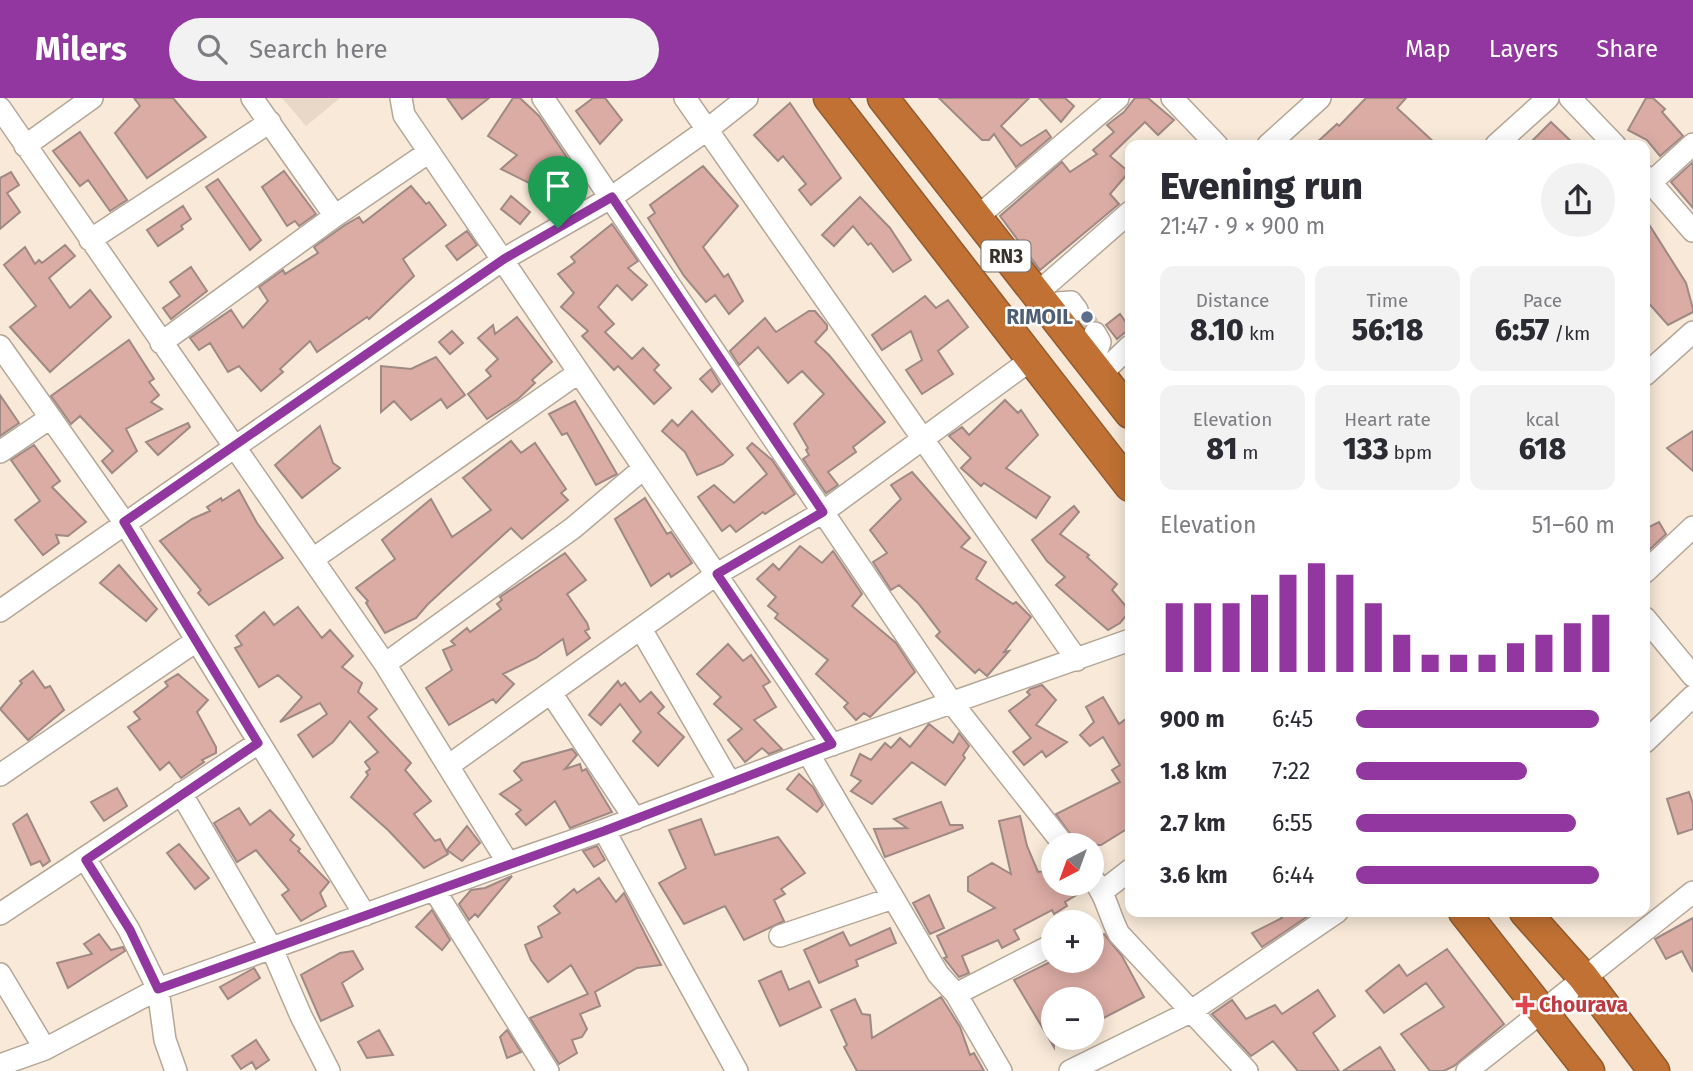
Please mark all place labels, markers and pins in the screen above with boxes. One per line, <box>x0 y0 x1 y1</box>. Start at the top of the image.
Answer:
pin <box>528 156 588 228</box>
place label: RIMOIL <box>1006 304 1073 330</box>
marker: RIMOIL <box>1079 309 1095 325</box>
place label: Chourava <box>1539 992 1628 1018</box>
marker: Chourava <box>1517 997 1533 1013</box>

